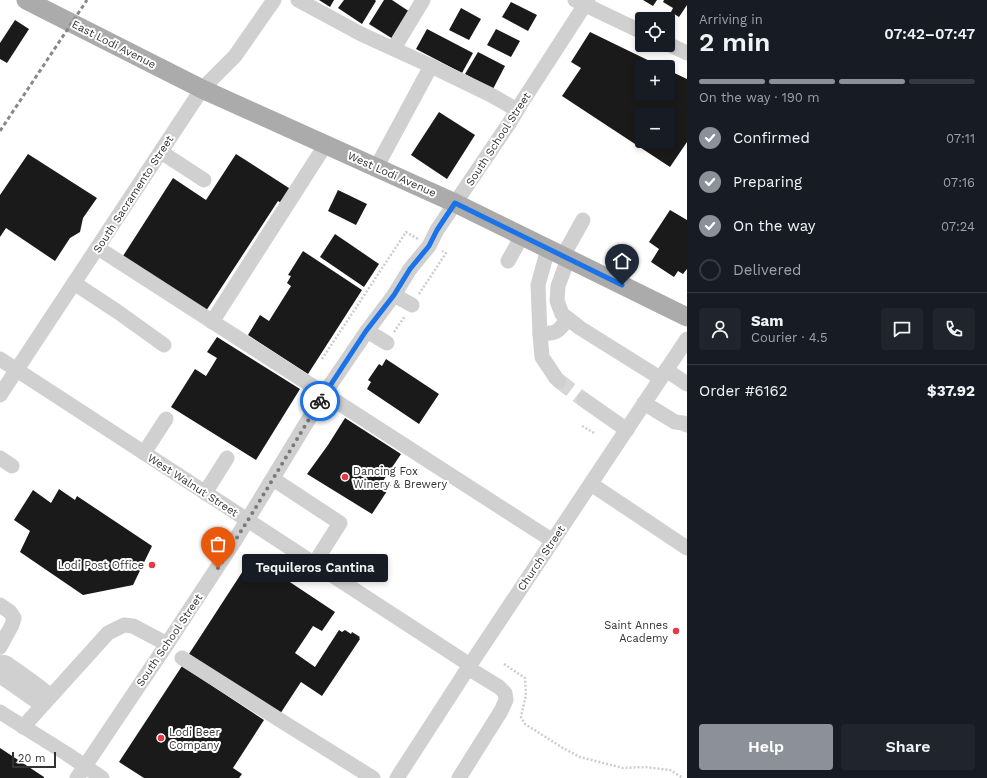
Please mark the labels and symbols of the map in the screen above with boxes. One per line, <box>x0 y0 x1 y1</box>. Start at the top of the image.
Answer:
street label: East Lodi Avenue <box>70 18 158 71</box>
street label: South School Street <box>463 90 534 188</box>
street label: South Sacramento Street <box>91 133 176 255</box>
street label: West Lodi Avenue <box>345 149 438 200</box>
pin <box>605 244 639 285</box>
courier <box>300 381 340 421</box>
street label: West Walnut Street <box>145 451 241 520</box>
place label: Dancing Fox Winery & Brewery <box>353 465 447 491</box>
marker: Dancing Fox Winery & Brewery <box>340 472 350 482</box>
street label: Church Street <box>515 523 568 593</box>
pin <box>201 527 235 568</box>
callout: Tequileros Cantina <box>242 554 388 582</box>
place label: Lodi Post Office <box>58 559 144 572</box>
marker: Lodi Post Office <box>147 560 157 570</box>
street label: South School Street <box>134 591 205 689</box>
place label: Saint Annes Academy <box>604 619 668 645</box>
marker: Saint Annes Academy <box>671 626 681 636</box>
place label: Lodi Beer Company <box>169 726 220 752</box>
marker: Lodi Beer Company <box>156 733 166 743</box>
scale bar <box>12 750 56 769</box>

